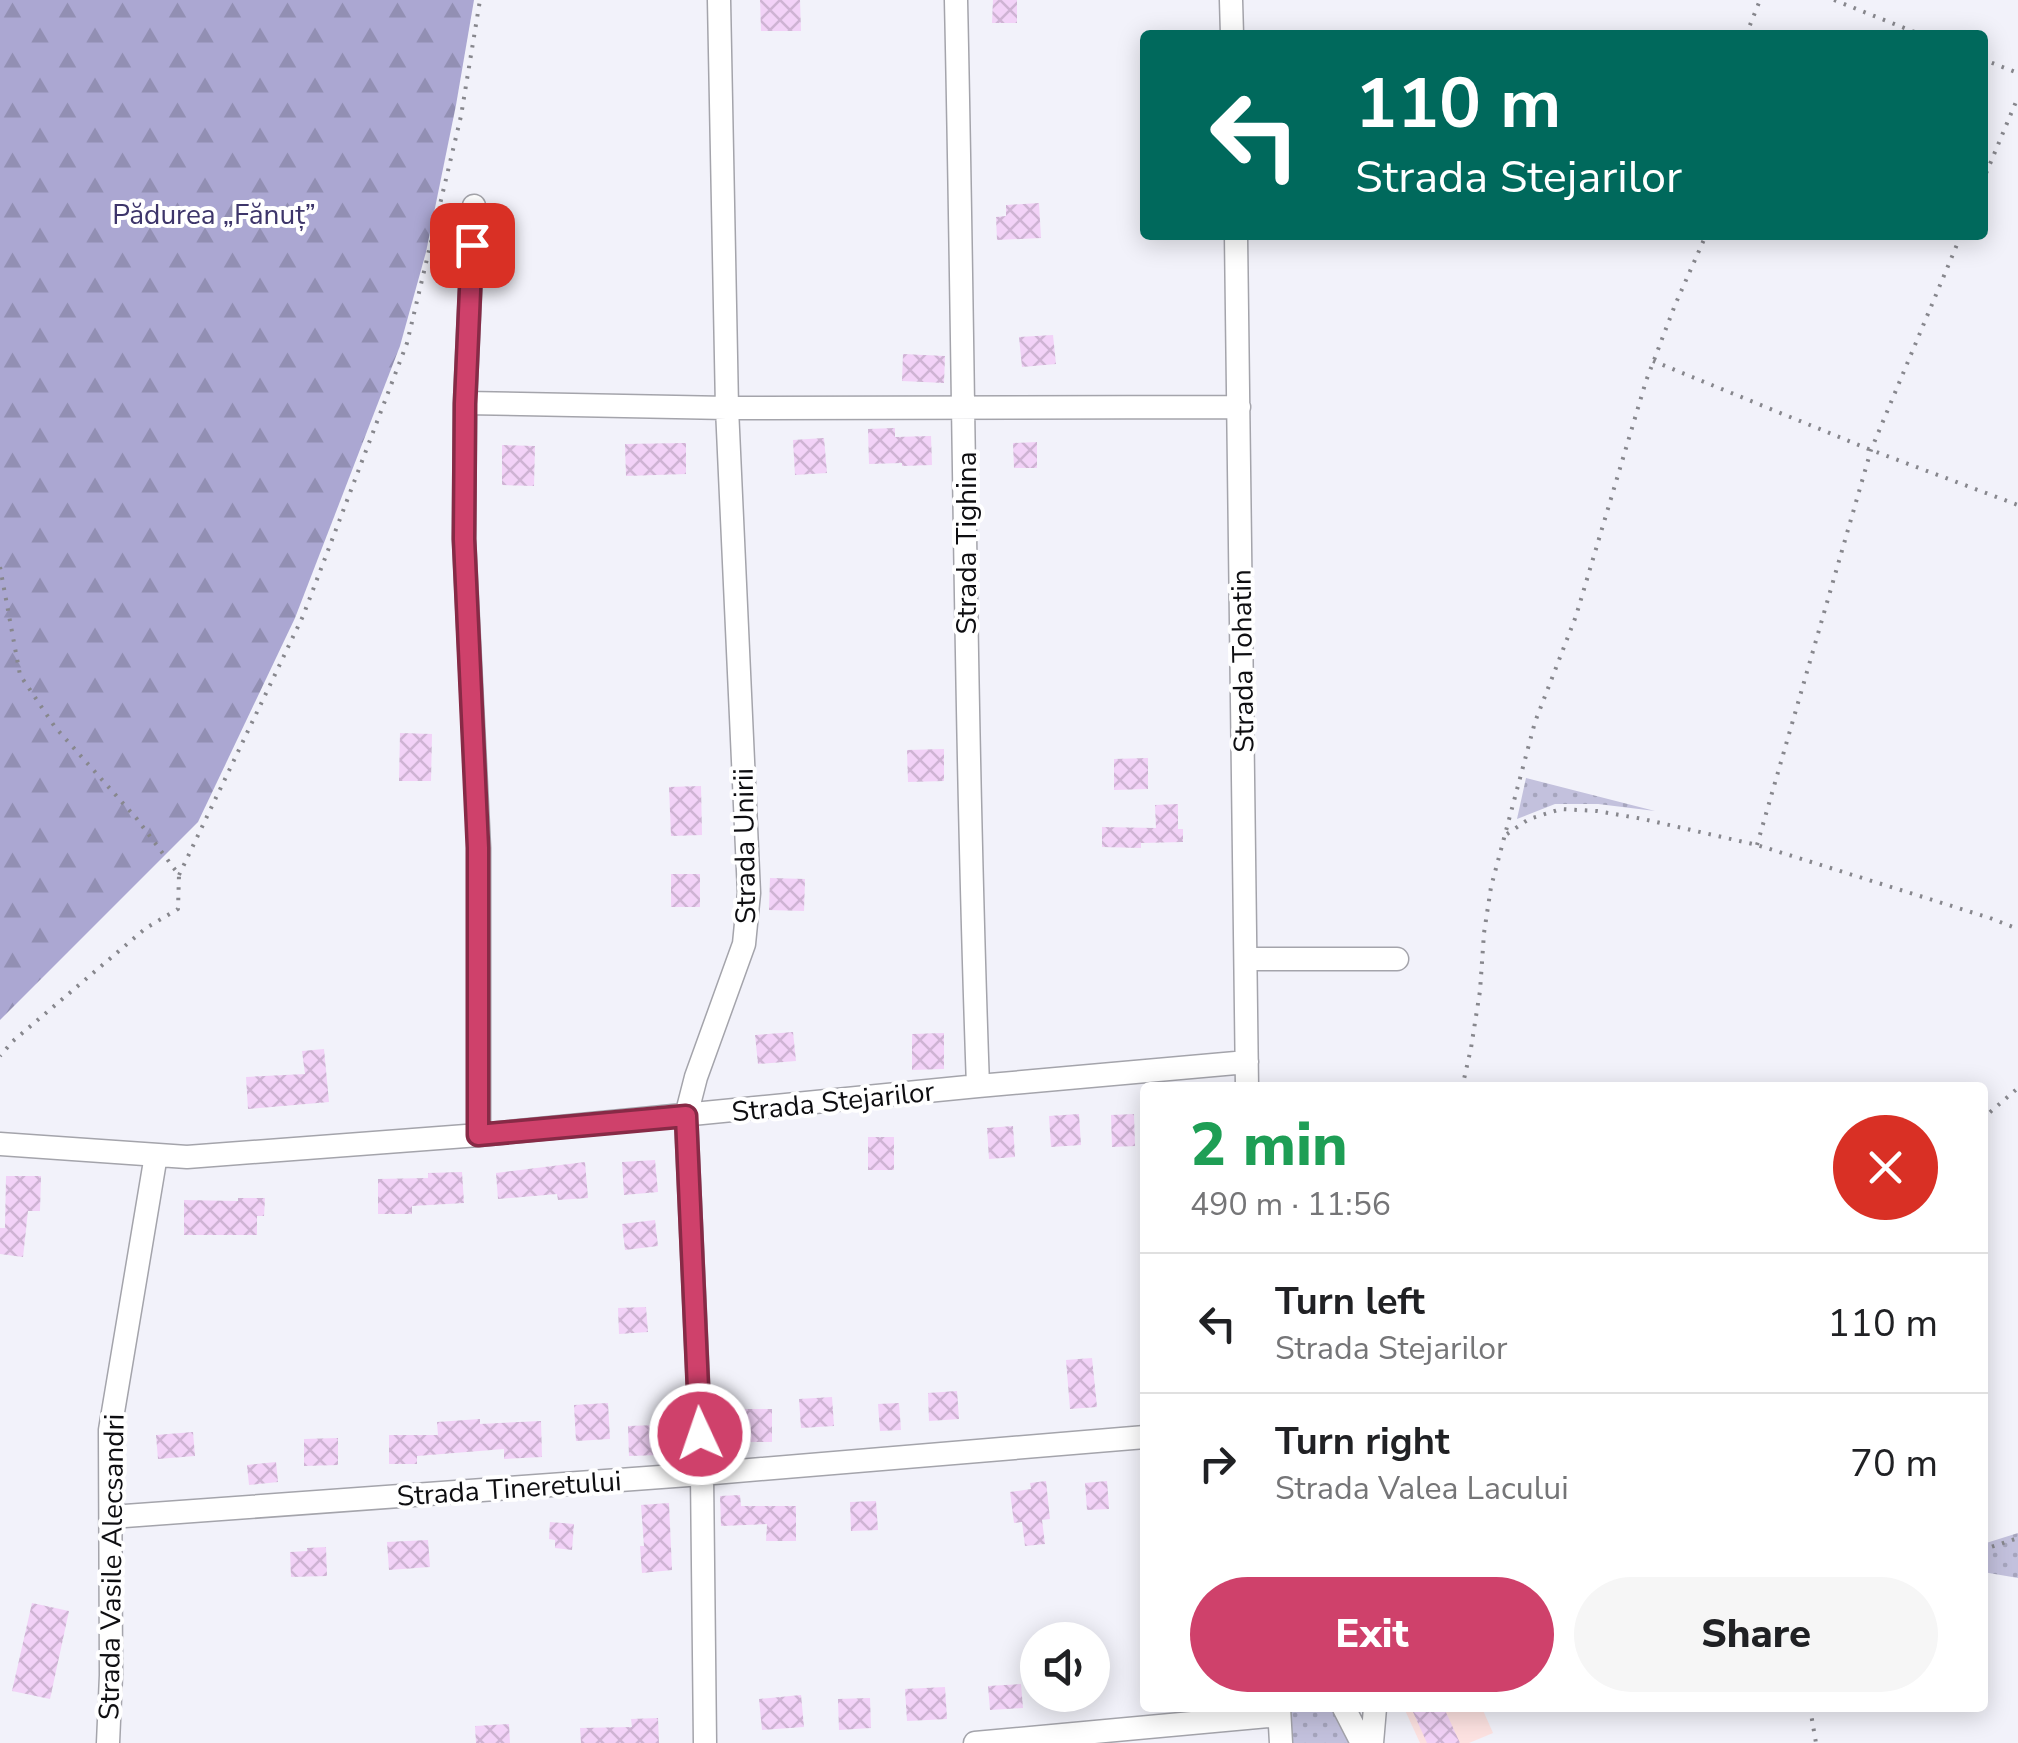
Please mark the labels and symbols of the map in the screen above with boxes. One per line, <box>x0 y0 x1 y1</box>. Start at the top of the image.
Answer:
park label: Pădurea „Fănuț” <box>112 196 316 234</box>
pin <box>430 203 515 288</box>
street label: Strada Tighina <box>948 452 986 634</box>
street label: Strada Tohatin <box>1222 569 1264 753</box>
street label: Strada Unirii <box>725 768 765 924</box>
street label: Strada Stejarilor <box>730 1072 936 1132</box>
position arrow <box>648 1382 752 1486</box>
street label: Strada Vasile Alecsandri <box>90 1414 134 1720</box>
street label: Strada Tineretului <box>396 1462 623 1516</box>

